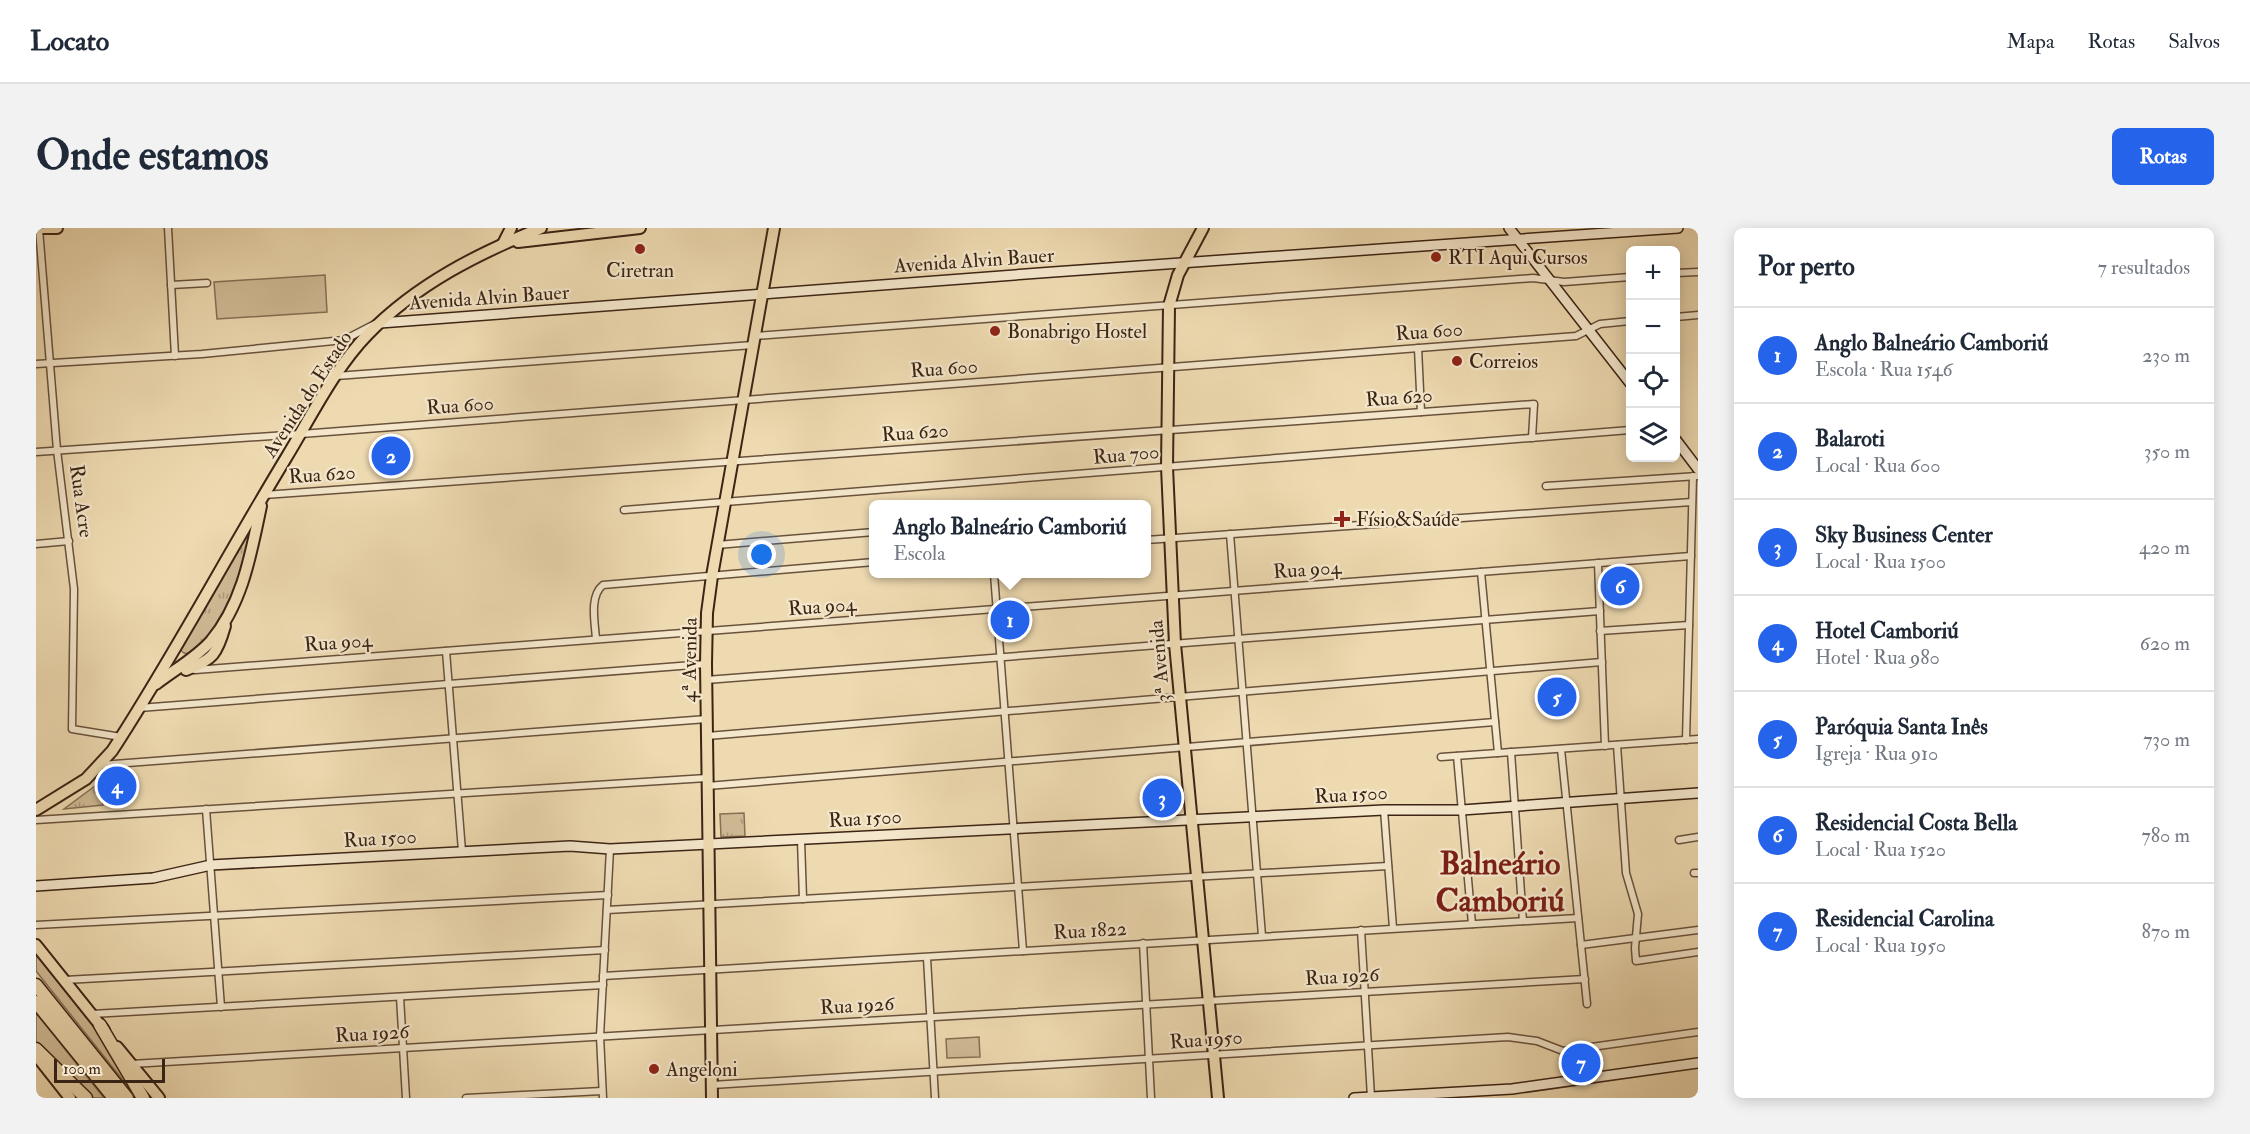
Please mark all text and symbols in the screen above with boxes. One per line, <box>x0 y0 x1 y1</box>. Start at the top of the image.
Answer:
text: Locato <box>30 24 109 59</box>
text: Mapa <box>2007 28 2055 55</box>
text: Rotas <box>2088 28 2135 55</box>
text: Salvos <box>2168 28 2220 55</box>
button: Rotas <box>2112 128 2214 185</box>
text: Onde estamos <box>36 130 269 182</box>
marker: Ciretran <box>633 242 647 256</box>
street label: Avenida Alvin Bauer <box>892 242 1056 279</box>
place label: RTI Aqui Cursos <box>1448 245 1588 270</box>
map controls <box>1626 246 1680 462</box>
button: + <box>1626 246 1680 300</box>
marker: RTI Aqui Cursos <box>1429 250 1443 264</box>
text: Por perto <box>1758 251 1855 283</box>
text: 7 resultados <box>2098 255 2190 280</box>
place label: Ciretran <box>606 258 674 283</box>
street label: Avenida Alvin Bauer <box>407 279 571 316</box>
button: − <box>1626 300 1680 354</box>
street label: Rua 600 <box>1395 317 1464 346</box>
place label: Bonabrigo Hostel <box>1007 319 1147 344</box>
marker: Bonabrigo Hostel <box>988 324 1002 338</box>
street label: Avenida do Estado <box>257 326 358 463</box>
text: Anglo Balneário Camboriú <box>1815 329 2049 357</box>
text: 1 <box>1774 343 1781 368</box>
text: 230 m <box>2142 343 2190 368</box>
place label: Correios <box>1469 349 1538 374</box>
street label: Rua 600 <box>910 354 979 383</box>
marker: Correios <box>1450 354 1464 368</box>
button: locate <box>1626 354 1680 408</box>
text: Escola · Rua 1546 <box>1815 357 1953 382</box>
street label: Rua 620 <box>1365 383 1434 412</box>
street label: Rua 600 <box>426 391 495 420</box>
button: layers <box>1626 408 1680 462</box>
street label: Rua 620 <box>881 418 950 447</box>
text: Balaroti <box>1815 425 1885 453</box>
pin: 2 <box>372 434 410 478</box>
street label: Rua 700 <box>1092 439 1160 470</box>
text: 2 <box>1772 439 1783 464</box>
text: 350 m <box>2144 439 2190 464</box>
text: Local · Rua 600 <box>1815 453 1940 478</box>
street label: Rua 620 <box>288 460 357 489</box>
street label: Rua Acre <box>64 463 99 539</box>
popup <box>869 500 1151 578</box>
place label: Físio&Saúde <box>1356 507 1460 532</box>
marker: Físio&Saúde <box>1333 510 1351 528</box>
text: Anglo Balneário Camboriú <box>893 513 1127 541</box>
text: Sky Business Center <box>1815 521 1993 549</box>
text: 3 <box>1774 535 1781 560</box>
text: 420 m <box>2139 535 2190 560</box>
your location <box>747 540 776 569</box>
text: Escola <box>893 541 945 566</box>
text: Local · Rua 1500 <box>1815 549 1946 574</box>
street label: Rua 904 <box>1272 555 1343 584</box>
pin: 6 <box>1600 564 1640 608</box>
street label: Rua 904 <box>787 592 858 621</box>
pin: 1 <box>990 598 1030 642</box>
street label: 4ª Avenida <box>676 617 703 703</box>
text: Hotel Camboriú <box>1815 617 1959 645</box>
street label: 3ª Avenida <box>1143 618 1176 703</box>
street label: Rua 904 <box>303 628 374 657</box>
text: 4 <box>1772 631 1783 656</box>
text: 620 m <box>2140 631 2190 656</box>
text: Hotel · Rua 980 <box>1815 645 1940 670</box>
pin: 5 <box>1538 674 1576 720</box>
text: Paróquia Santa Inês <box>1815 713 1988 741</box>
text: 5 <box>1773 727 1782 752</box>
text: 730 m <box>2143 727 2190 752</box>
text: Igreja · Rua 910 <box>1815 741 1938 766</box>
pin: 4 <box>98 764 136 808</box>
pin: 3 <box>1142 776 1182 820</box>
street label: Rua 1500 <box>1314 780 1388 809</box>
street label: Rua 1500 <box>828 804 902 833</box>
text: Residencial Costa Bella <box>1815 809 2017 837</box>
text: 6 <box>1772 823 1783 848</box>
text: 780 m <box>2141 823 2190 848</box>
street label: Rua 1500 <box>343 824 417 853</box>
text: Local · Rua 1520 <box>1815 837 1946 862</box>
district label: Balneário Camboriú <box>1435 844 1565 921</box>
text: Residencial Carolina <box>1815 905 1994 933</box>
street label: Rua 1822 <box>1053 916 1127 945</box>
text: 7 <box>1773 919 1782 944</box>
text: 870 m <box>2142 919 2190 944</box>
text: Local · Rua 1950 <box>1815 933 1946 958</box>
street label: Rua 1926 <box>1304 962 1381 991</box>
street label: Rua 1926 <box>819 991 896 1020</box>
street label: Rua 1926 <box>334 1019 411 1048</box>
street label: Rua 1950 <box>1169 1024 1243 1055</box>
pin: 7 <box>1562 1040 1600 1086</box>
scale bar <box>54 1056 165 1084</box>
place label: Angeloni <box>665 1057 738 1082</box>
text: 100 m <box>63 1059 101 1079</box>
marker: Angeloni <box>647 1062 661 1076</box>

